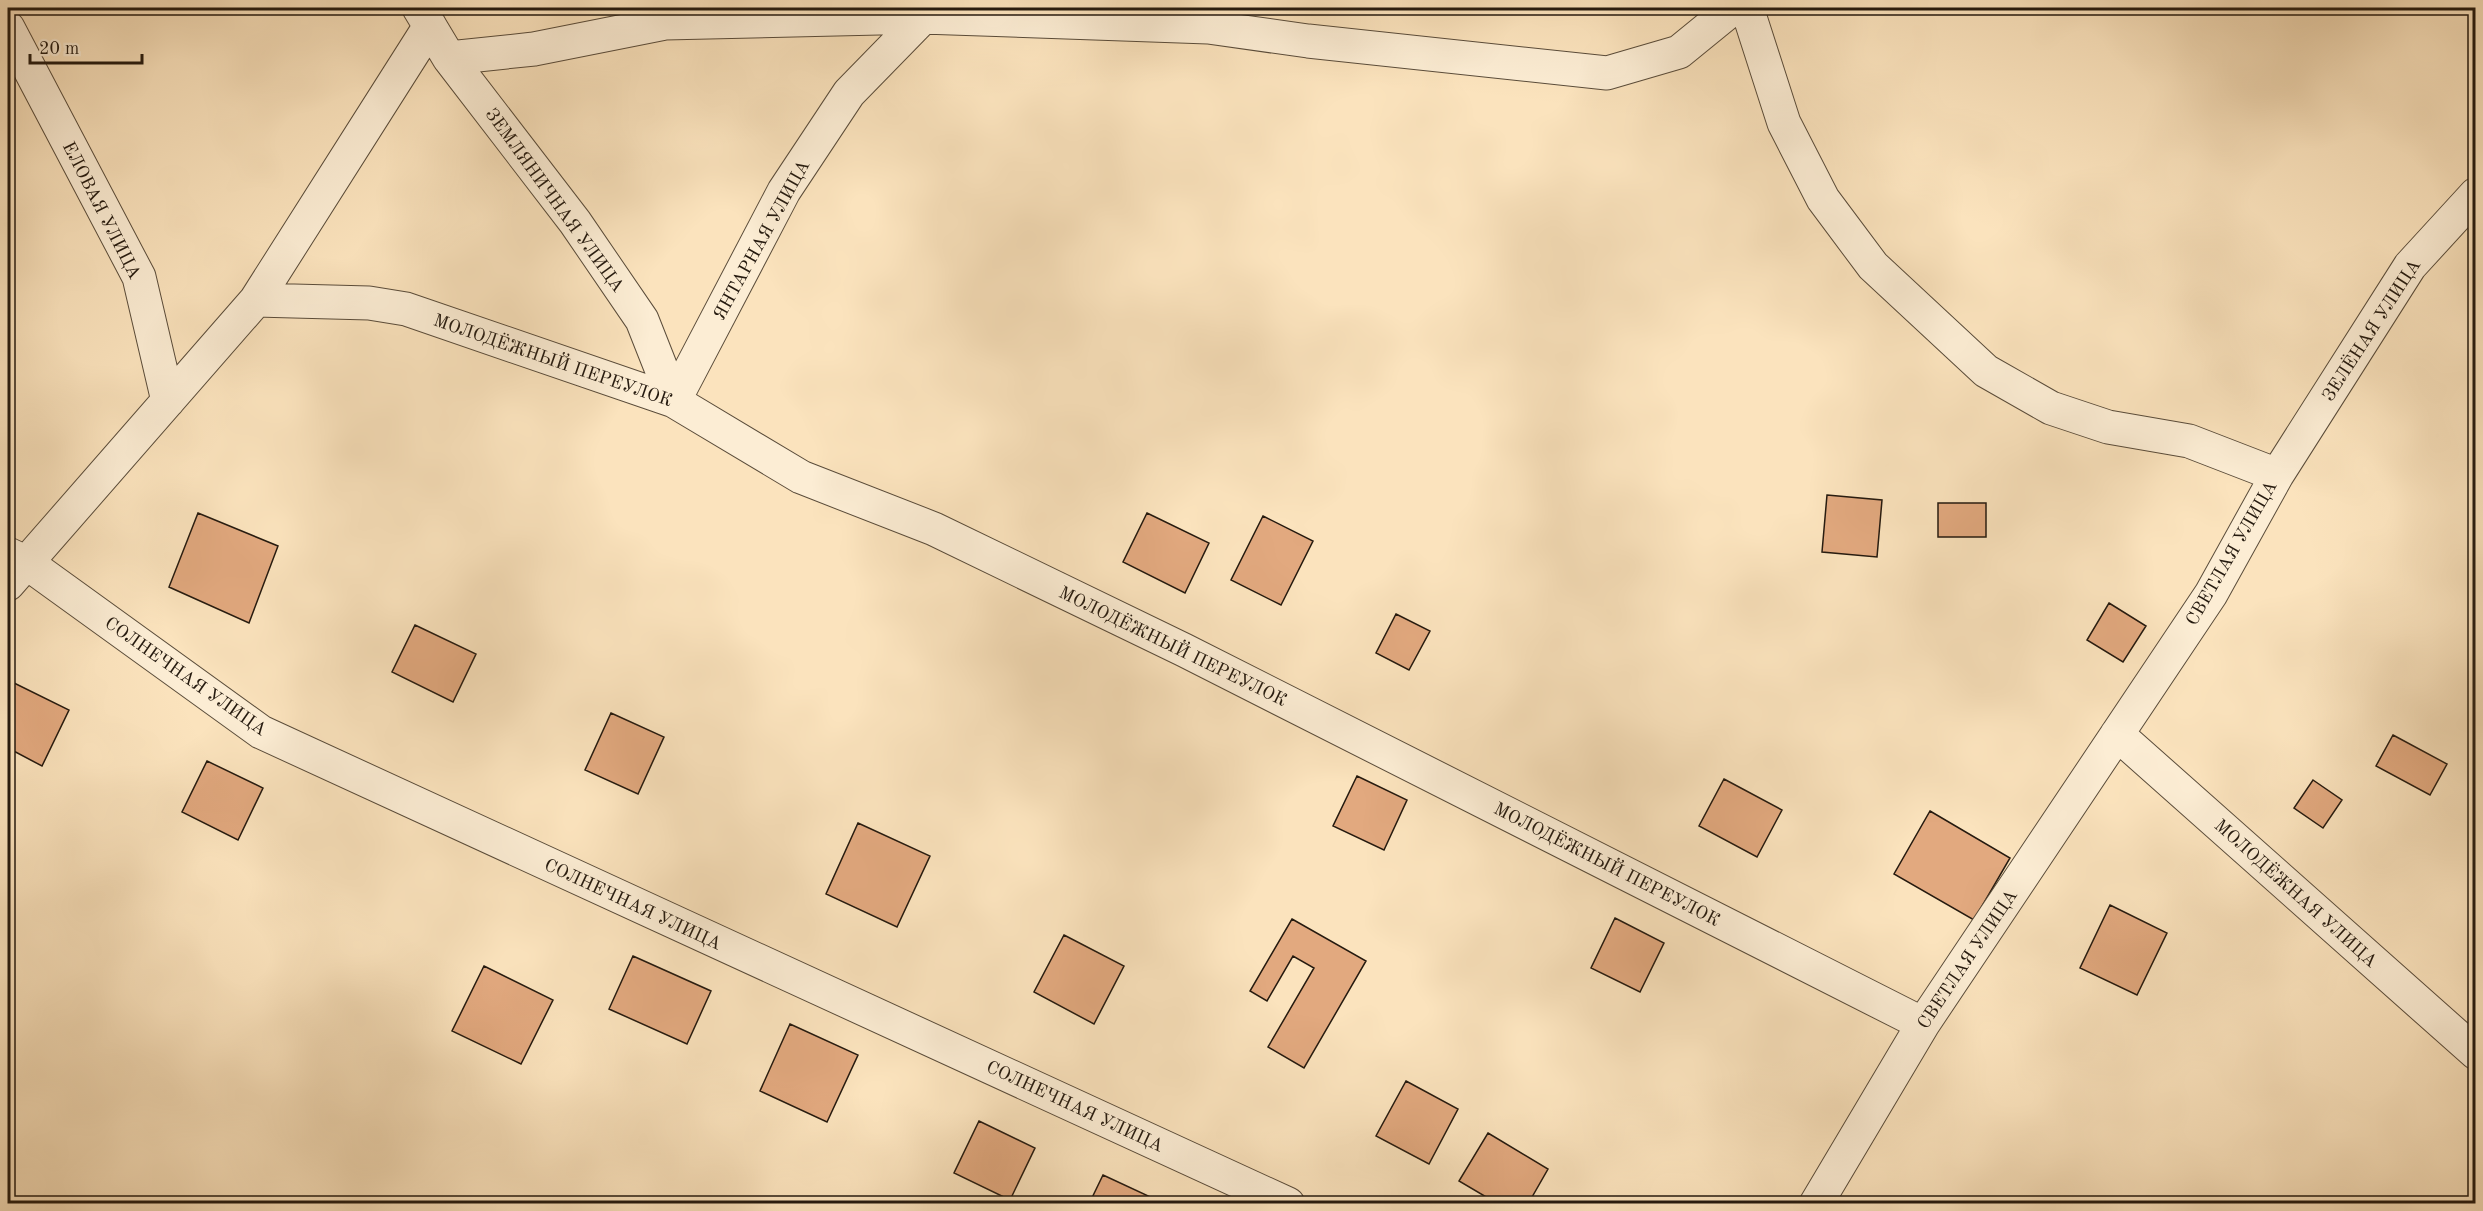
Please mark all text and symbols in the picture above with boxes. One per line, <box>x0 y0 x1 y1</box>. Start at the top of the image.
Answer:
scale bar <box>30 27 142 65</box>
text: 20 m <box>39 40 79 58</box>
street label: ЗЕМЛЯНИЧНАЯ УЛИЦА <box>482 105 627 296</box>
street label: ЕЛОВАЯ УЛИЦА <box>59 139 144 282</box>
street label: ЯНТАРНАЯ УЛИЦА <box>710 157 813 324</box>
street label: ЗЕЛЁНАЯ УЛИЦА <box>2317 255 2424 405</box>
street label: МОЛОДЁЖНЫЙ ПЕРЕУЛОК <box>431 308 676 410</box>
street label: СВЕТЛАЯ УЛИЦА <box>2183 478 2281 629</box>
street label: МОЛОДЁЖНЫЙ ПЕРЕУЛОК <box>1056 580 1291 710</box>
street label: СОЛНЕЧНАЯ УЛИЦА <box>101 614 270 740</box>
street label: МОЛОДЁЖНЫЙ ПЕРЕУЛОК <box>1491 796 1724 930</box>
street label: МОЛОДЁЖНАЯ УЛИЦА <box>2211 814 2382 971</box>
street label: СОЛНЕЧНАЯ УЛИЦА <box>541 856 724 954</box>
street label: СВЕТЛАЯ УЛИЦА <box>1915 887 2021 1032</box>
street label: СОЛНЕЧНАЯ УЛИЦА <box>983 1058 1166 1156</box>

